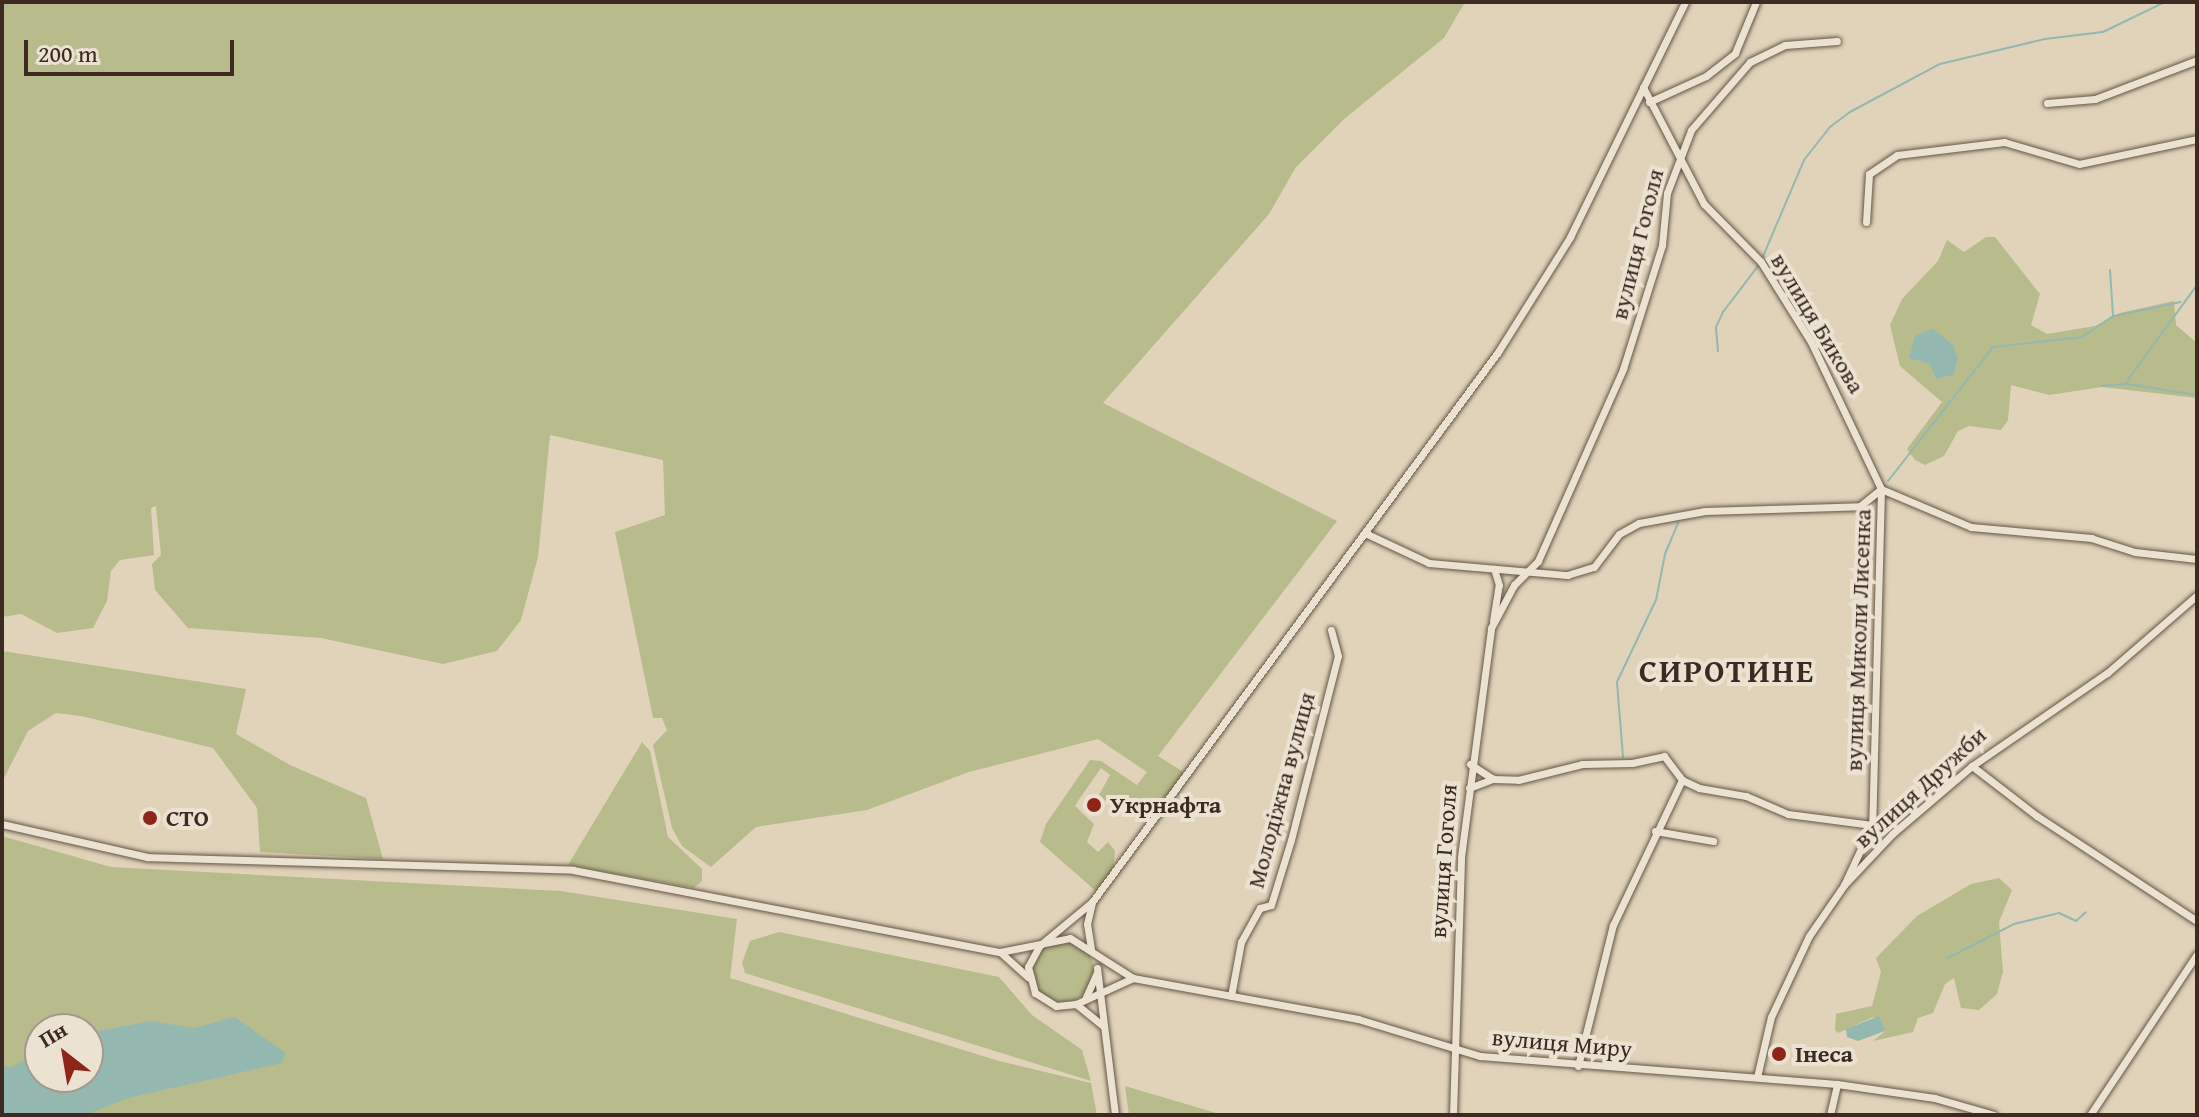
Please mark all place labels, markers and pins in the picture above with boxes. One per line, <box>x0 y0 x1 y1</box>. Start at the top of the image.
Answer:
place label: Укрнафта <box>1110 791 1221 819</box>
marker: Укрнафта <box>1085 796 1103 814</box>
place label: СТО <box>166 804 209 832</box>
marker: СТО <box>141 809 159 827</box>
place label: Інеса <box>1795 1040 1853 1068</box>
marker: Інеса <box>1770 1045 1788 1063</box>

